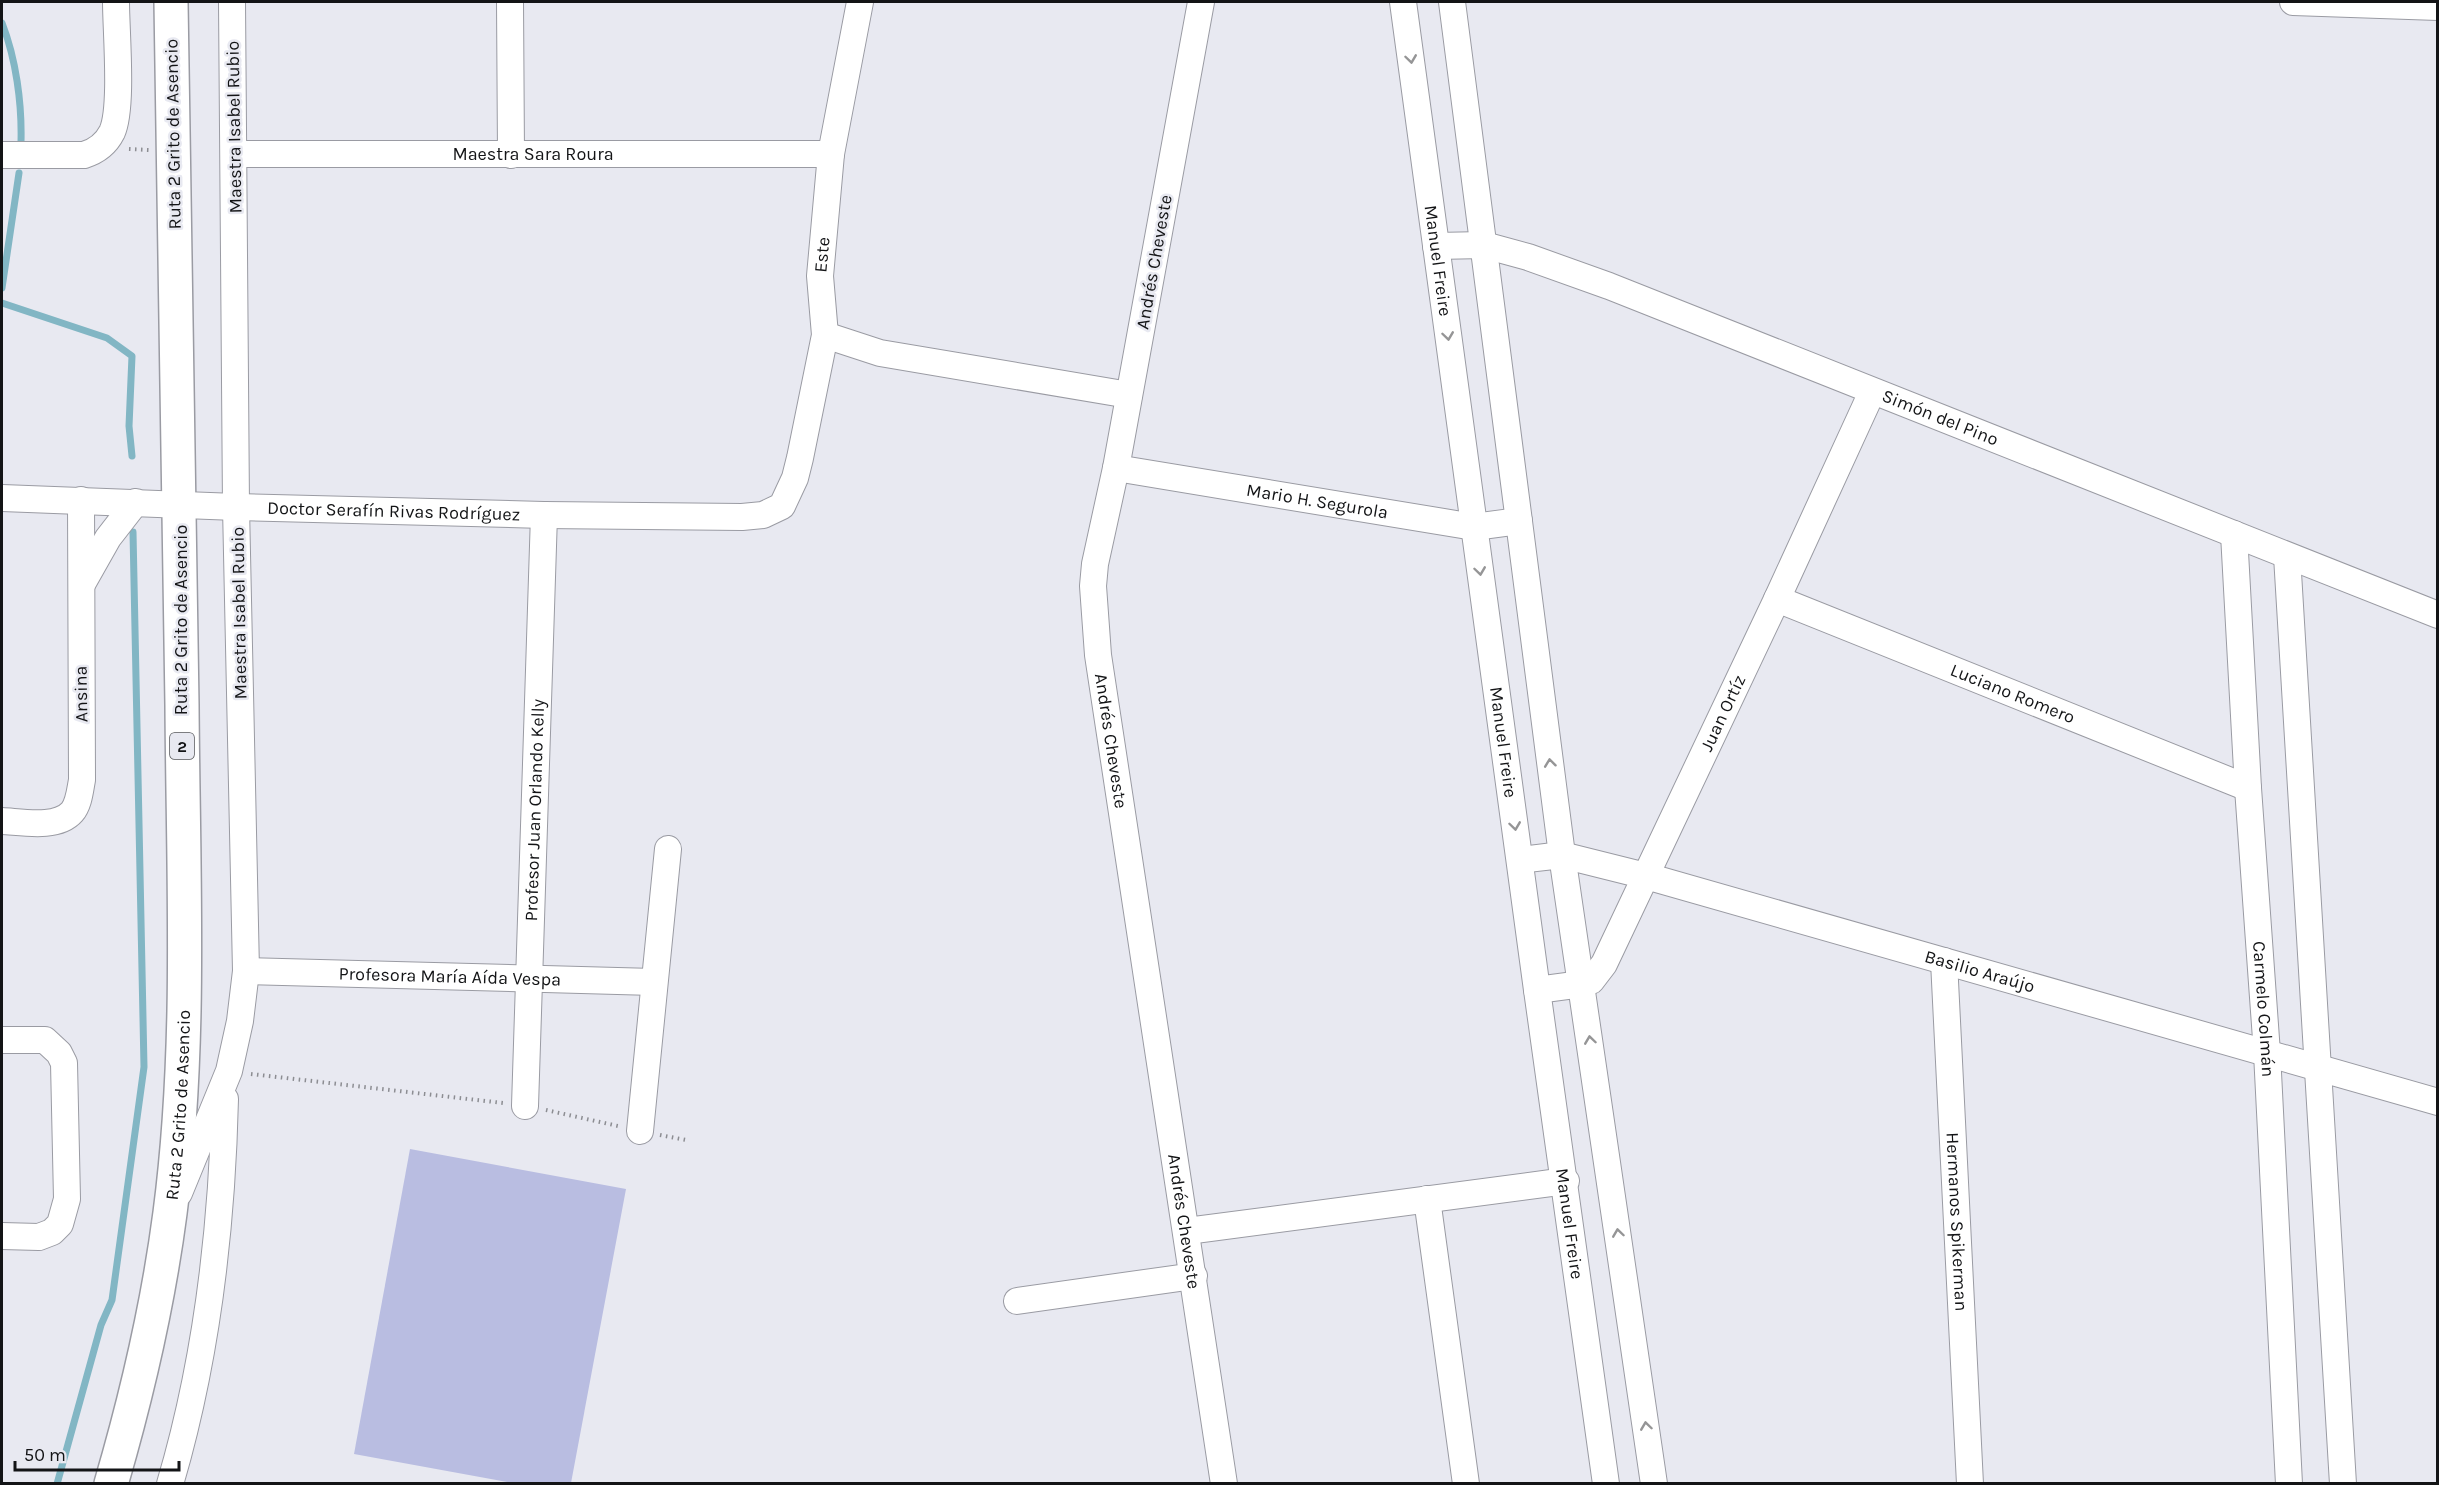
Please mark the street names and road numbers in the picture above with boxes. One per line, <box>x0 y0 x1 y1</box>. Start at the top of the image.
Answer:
street label: Ruta 2 Grito de Asencio <box>160 39 186 229</box>
street label: Maestra Isabel Rubio <box>221 40 247 214</box>
street label: Maestra Sara Roura <box>452 143 614 165</box>
street label: Andrés Cheveste <box>1131 193 1177 331</box>
street label: Manuel Freire <box>1420 204 1456 318</box>
street label: Este <box>809 236 834 273</box>
street label: Simón del Pino <box>1879 384 2002 450</box>
street label: Mario H. Segurola <box>1245 479 1390 524</box>
street label: Doctor Serafín Rivas Rodríguez <box>267 497 521 525</box>
street label: Ruta 2 Grito de Asencio <box>170 525 192 715</box>
street label: Maestra Isabel Rubio <box>226 526 252 700</box>
street label: Luciano Romero <box>1947 659 2078 728</box>
street label: Ansina <box>70 665 92 723</box>
street label: Juan Ortíz <box>1695 671 1750 755</box>
street label: Andrés Cheveste <box>1090 672 1132 810</box>
street label: Manuel Freire <box>1485 685 1522 799</box>
street label: Profesor Juan Orlando Kelly <box>520 698 549 922</box>
road number: 2 <box>170 733 194 759</box>
street label: Carmelo Colmán <box>2248 940 2279 1078</box>
street label: Basilio Araújo <box>1922 945 2037 997</box>
street label: Profesora María Aída Vespa <box>338 963 561 990</box>
street label: Ruta 2 Grito de Asencio <box>161 1010 195 1201</box>
street label: Hermanos Spikerman <box>1942 1132 1972 1312</box>
street label: Andrés Cheveste <box>1163 1152 1205 1290</box>
street label: Manuel Freire <box>1551 1167 1588 1281</box>

